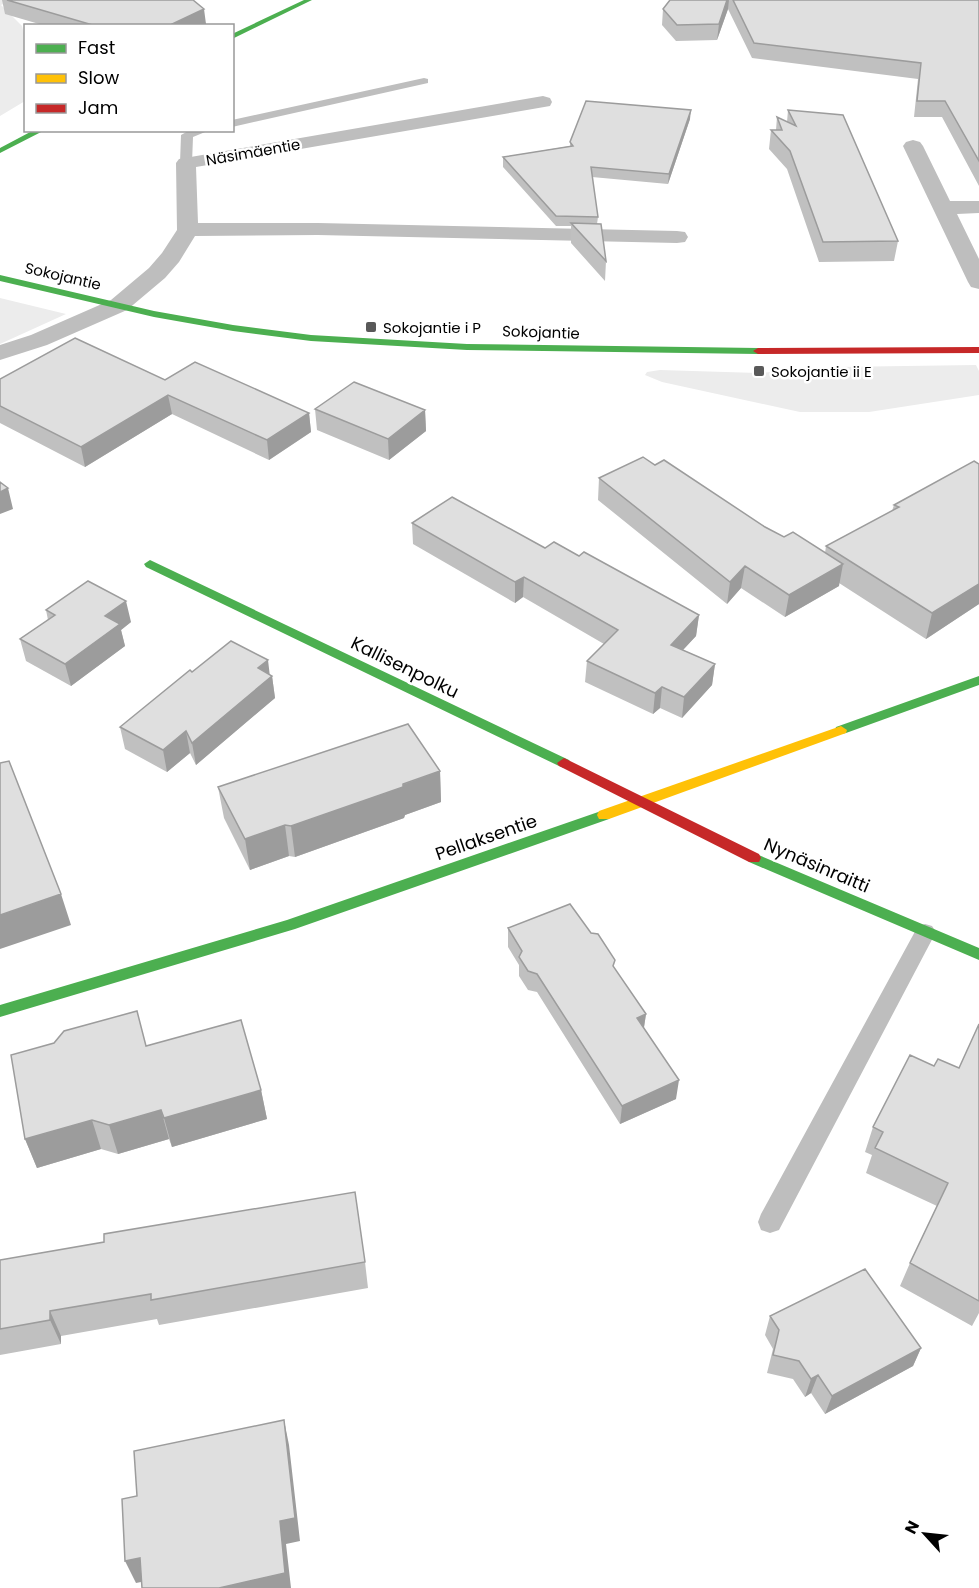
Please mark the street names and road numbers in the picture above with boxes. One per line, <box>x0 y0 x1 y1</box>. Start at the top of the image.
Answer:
street label: Näsimäentie <box>204 133 302 171</box>
street label: Sokojantie <box>23 257 103 295</box>
street label: Sokojantie <box>502 320 580 344</box>
street label: Kallisenpolku <box>347 630 463 704</box>
street label: Pellaksentie <box>432 808 540 866</box>
street label: Nynäsinraitti <box>760 831 874 899</box>

